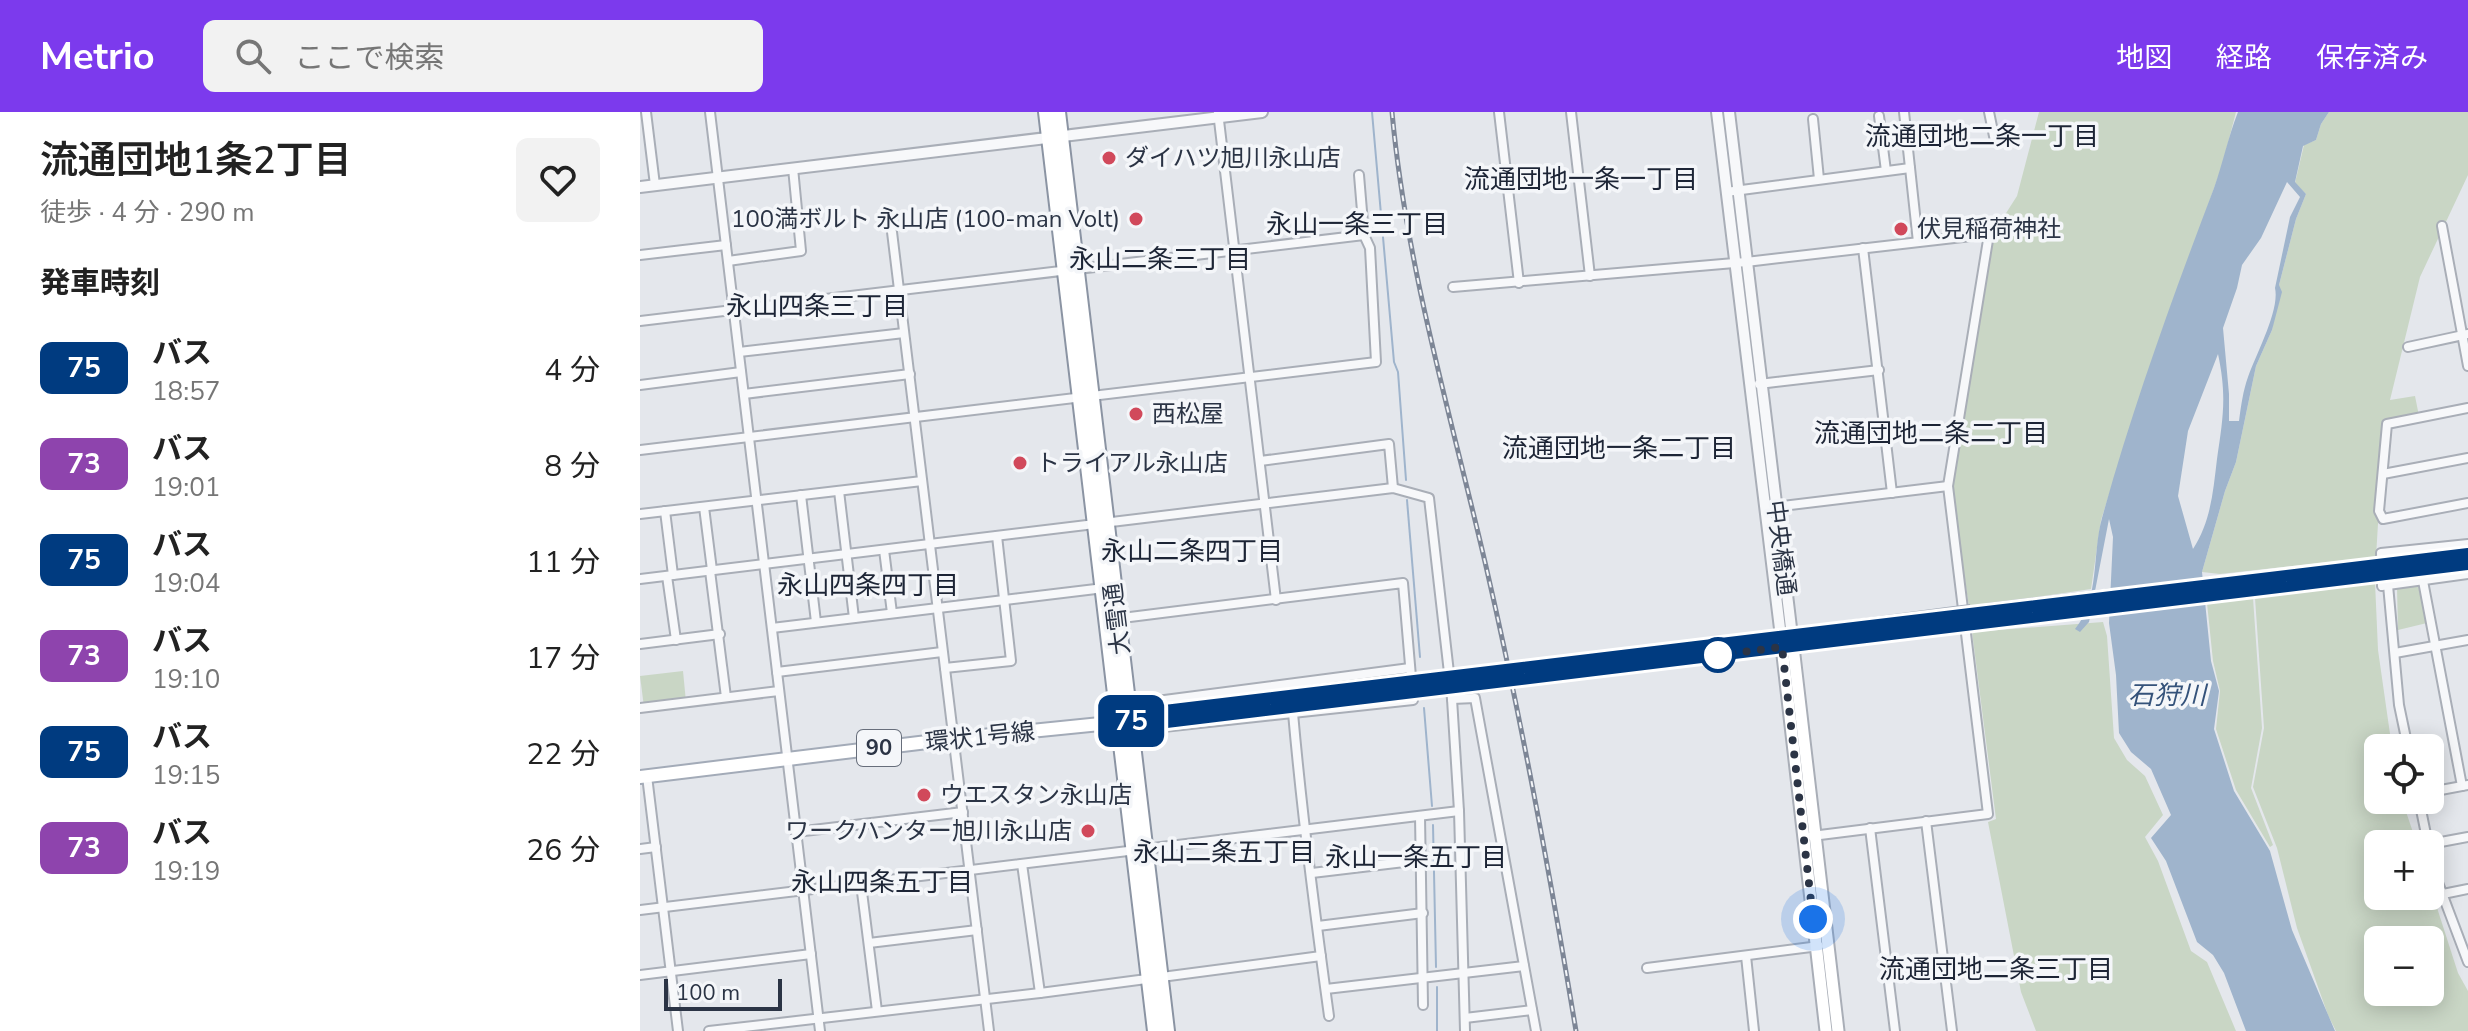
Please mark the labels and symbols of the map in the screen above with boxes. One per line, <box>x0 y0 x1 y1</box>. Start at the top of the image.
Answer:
district label: 流通団地二条一丁目 <box>1865 119 2099 154</box>
place label: ダイハツ旭川永山店 <box>1125 142 1341 174</box>
marker: ダイハツ旭川永山店 <box>1100 149 1118 167</box>
district label: 流通団地一条一丁目 <box>1464 162 1698 197</box>
place label: 100満ボルト 永山店 (100-man Volt) <box>731 203 1120 235</box>
district label: 永山一条三丁目 <box>1266 207 1448 242</box>
marker: 100満ボルト 永山店 (100-man Volt) <box>1127 210 1145 228</box>
place label: 伏見稲荷神社 <box>1917 213 2061 245</box>
marker: 伏見稲荷神社 <box>1892 220 1910 238</box>
district label: 永山二条三丁目 <box>1069 242 1251 277</box>
district label: 永山四条三丁目 <box>726 289 908 324</box>
place label: 西松屋 <box>1152 398 1224 430</box>
marker: 西松屋 <box>1127 405 1145 423</box>
district label: 流通団地二条二丁目 <box>1814 416 2048 451</box>
district label: 流通団地一条二丁目 <box>1502 431 1736 466</box>
place label: トライアル永山店 <box>1036 447 1228 479</box>
marker: トライアル永山店 <box>1011 454 1029 472</box>
street label: 中央橋通 <box>1759 498 1803 598</box>
district label: 永山二条四丁目 <box>1101 534 1283 569</box>
district label: 永山四条四丁目 <box>777 568 959 603</box>
street label: 大雪通 <box>1097 581 1137 657</box>
unlabelled marker <box>1701 638 1735 672</box>
water label: 石狩川 <box>2128 678 2209 713</box>
line badge: 75 <box>1095 695 1167 747</box>
street label: 環状1号線 <box>923 715 1037 759</box>
road number: 90 <box>857 730 901 766</box>
place label: ウエスタン永山店 <box>940 779 1132 811</box>
marker: ウエスタン永山店 <box>915 786 933 804</box>
place label: ワークハンター旭川永山店 <box>785 815 1072 847</box>
marker: ワークハンター旭川永山店 <box>1079 822 1097 840</box>
district label: 永山二条五丁目 <box>1133 835 1315 870</box>
district label: 永山一条五丁目 <box>1325 840 1507 875</box>
district label: 永山四条五丁目 <box>791 865 973 900</box>
your location <box>1793 899 1833 939</box>
district label: 流通団地二条三丁目 <box>1879 952 2113 987</box>
scale bar <box>664 975 782 1011</box>

